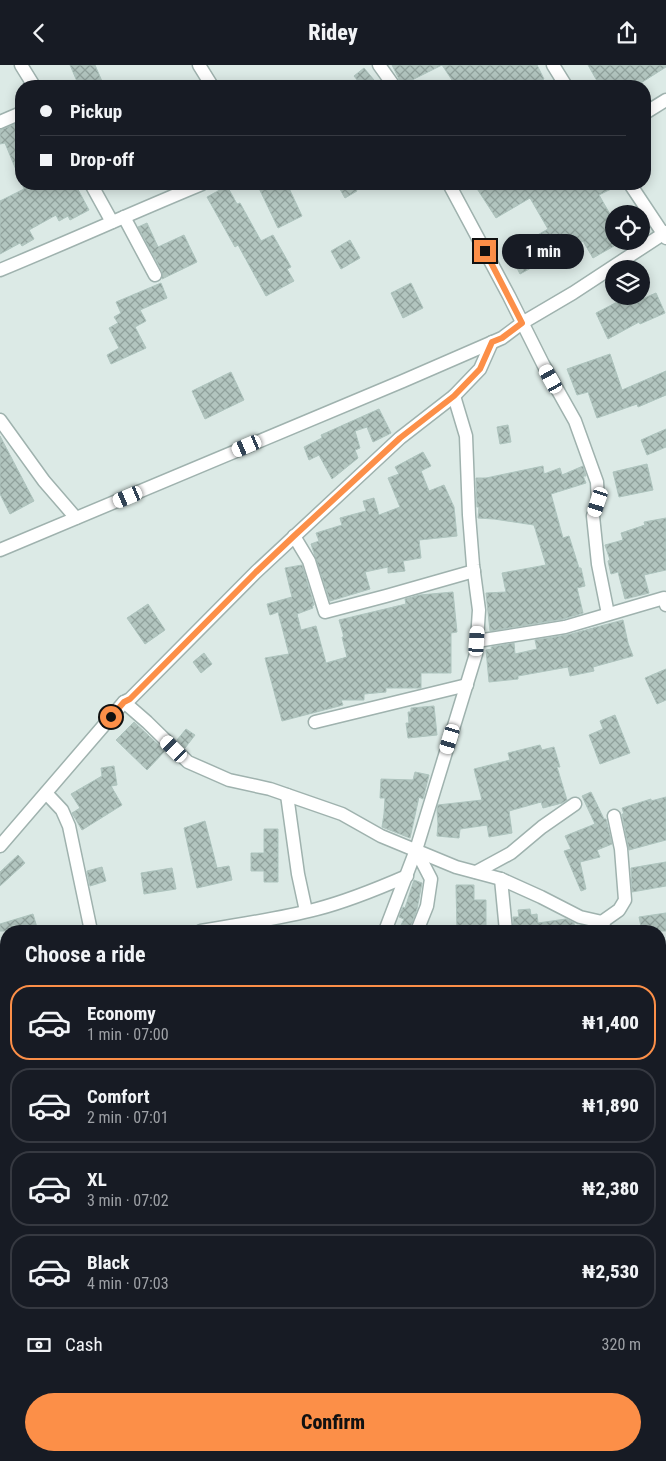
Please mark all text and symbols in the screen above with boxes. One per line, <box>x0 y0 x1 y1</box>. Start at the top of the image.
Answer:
icon: back <box>25 19 53 47</box>
icon: share <box>613 19 641 47</box>
text: Ridey <box>308 20 358 45</box>
text: Pickup <box>70 100 122 123</box>
text: Drop-off <box>70 148 134 171</box>
map controls <box>605 205 650 305</box>
button: locate <box>605 205 650 250</box>
callout: 1 min <box>502 233 585 269</box>
route end <box>474 240 496 262</box>
text: 1 min <box>525 242 561 261</box>
button: layers <box>605 260 650 305</box>
car <box>537 362 564 396</box>
car <box>230 433 263 459</box>
car <box>111 484 144 510</box>
car <box>586 485 609 519</box>
car <box>468 626 485 656</box>
route start <box>100 706 122 728</box>
car <box>438 722 461 756</box>
car <box>158 733 189 765</box>
text: Choose a ride <box>25 942 146 967</box>
icon: car <box>27 1000 72 1045</box>
text: Economy <box>87 1002 156 1025</box>
text: ₦1,400 <box>582 1011 639 1034</box>
text: 1 min · 07:00 <box>87 1025 169 1044</box>
icon: car <box>27 1083 72 1128</box>
text: Comfort <box>87 1085 150 1108</box>
text: ₦1,890 <box>582 1094 639 1117</box>
text: 2 min · 07:01 <box>87 1108 169 1127</box>
icon: car <box>27 1166 72 1211</box>
text: XL <box>87 1168 107 1191</box>
text: ₦2,380 <box>582 1177 639 1200</box>
text: 3 min · 07:02 <box>87 1191 169 1210</box>
icon: car <box>27 1249 72 1294</box>
text: Black <box>87 1251 129 1274</box>
text: ₦2,530 <box>582 1260 639 1283</box>
text: 4 min · 07:03 <box>87 1274 169 1293</box>
icon: cash <box>25 1331 53 1359</box>
text: Cash <box>65 1333 103 1356</box>
text: 320 m <box>602 1335 641 1354</box>
button: Confirm <box>25 1393 641 1451</box>

